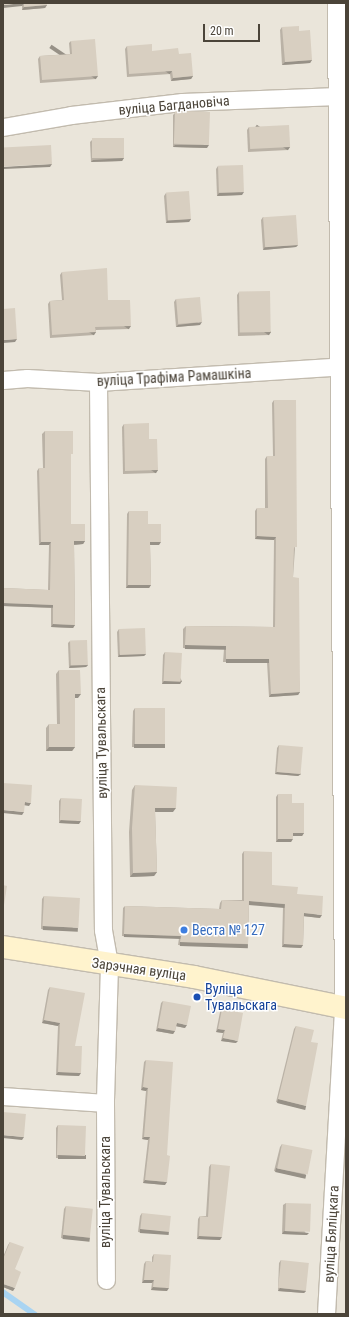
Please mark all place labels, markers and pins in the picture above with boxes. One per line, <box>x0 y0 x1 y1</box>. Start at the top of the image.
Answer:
place label: Веста № 127 <box>192 922 265 938</box>
marker: Веста № 127 <box>179 925 189 935</box>
place label: Вуліца Тувальскага <box>205 981 277 1014</box>
marker: Вуліца Тувальскага <box>192 992 202 1002</box>

